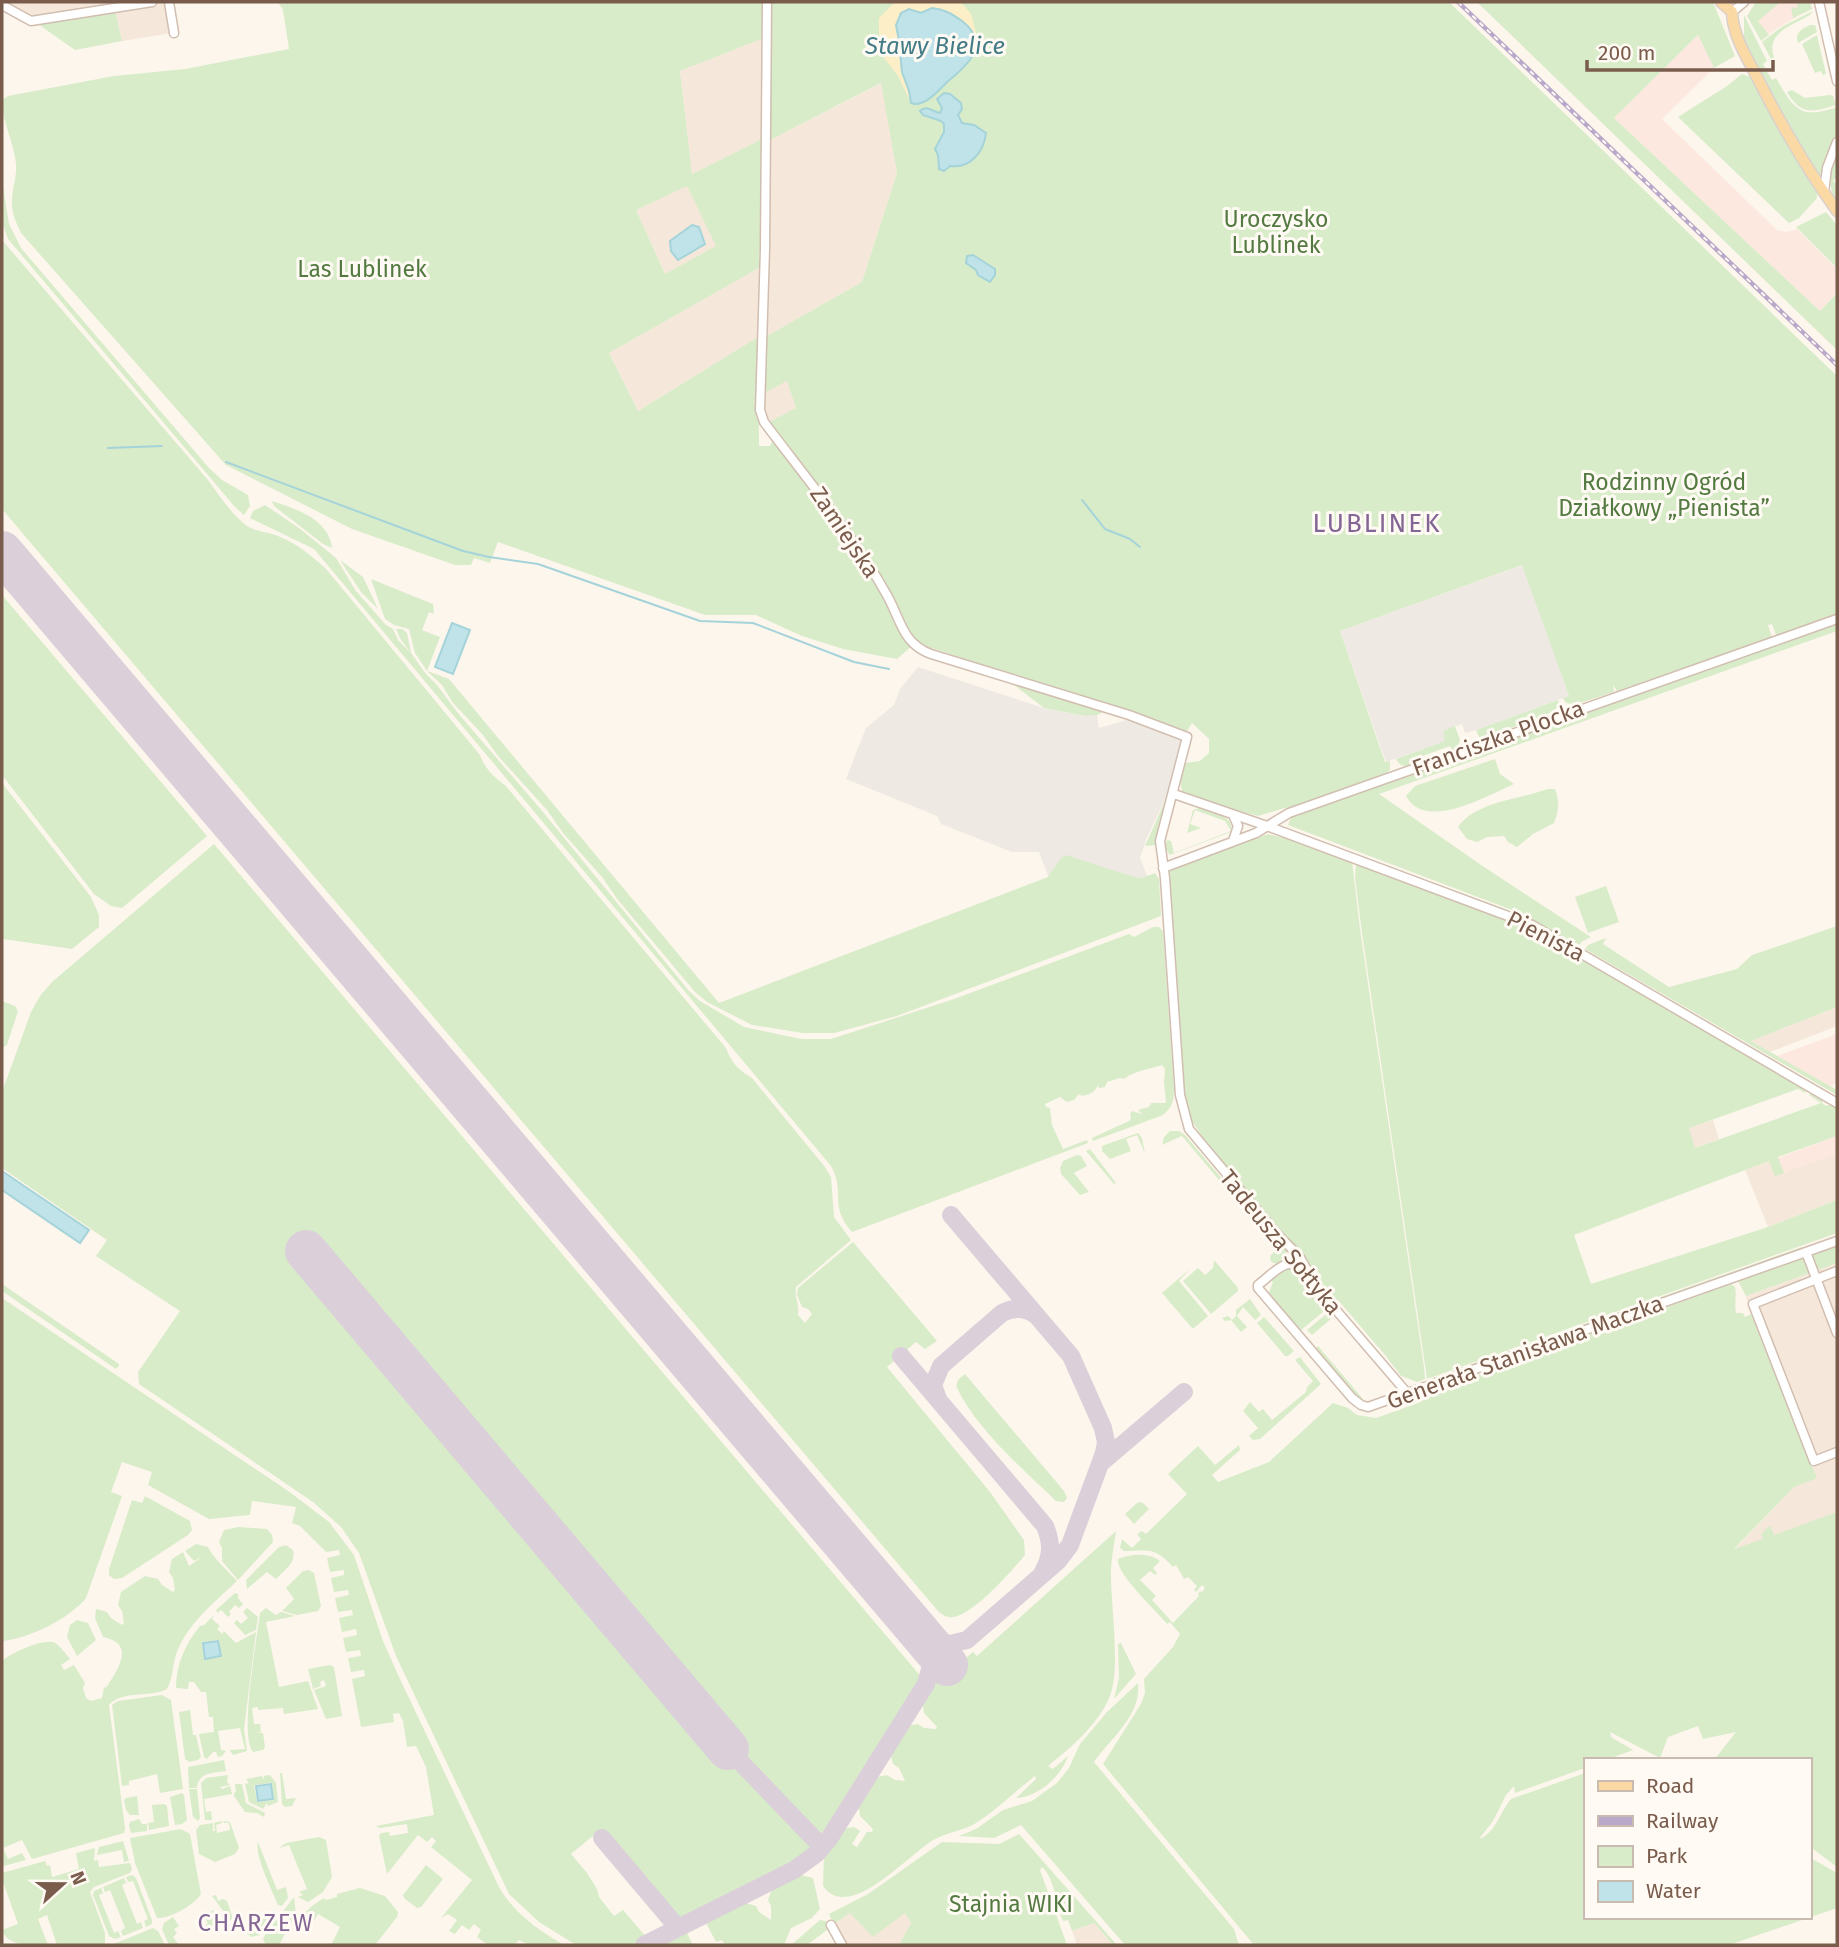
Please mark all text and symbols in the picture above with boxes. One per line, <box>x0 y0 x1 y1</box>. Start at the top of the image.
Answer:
scale bar <box>1587 28 1772 72</box>
water label: Stawy Bielice <box>864 32 1005 60</box>
text: 200 m <box>1598 40 1655 66</box>
park label: Uroczysko Lublinek <box>1224 205 1328 259</box>
park label: Las Lublinek <box>297 255 427 283</box>
park label: Rodzinny Ogród Działkowy „Pienista” <box>1558 468 1770 522</box>
street label: Zamiejska <box>804 481 886 583</box>
district label: LUBLINEK <box>1313 508 1441 539</box>
street label: Franciszka Plocka <box>1408 694 1588 782</box>
street label: Pienista <box>1502 905 1590 967</box>
street label: Tadeusza Sołtyka <box>1214 1164 1348 1320</box>
street label: Generała Stanisława Maczka <box>1383 1289 1667 1415</box>
legend <box>1584 1758 1811 1919</box>
text: Road <box>1646 1773 1694 1799</box>
text: Railway <box>1646 1808 1719 1834</box>
text: Park <box>1646 1843 1688 1869</box>
north arrow <box>28 1849 98 1919</box>
text: N <box>65 1868 91 1888</box>
text: Water <box>1646 1878 1701 1904</box>
park label: Stajnia WIKI <box>949 1890 1073 1918</box>
district label: CHARZEW <box>197 1909 315 1937</box>

